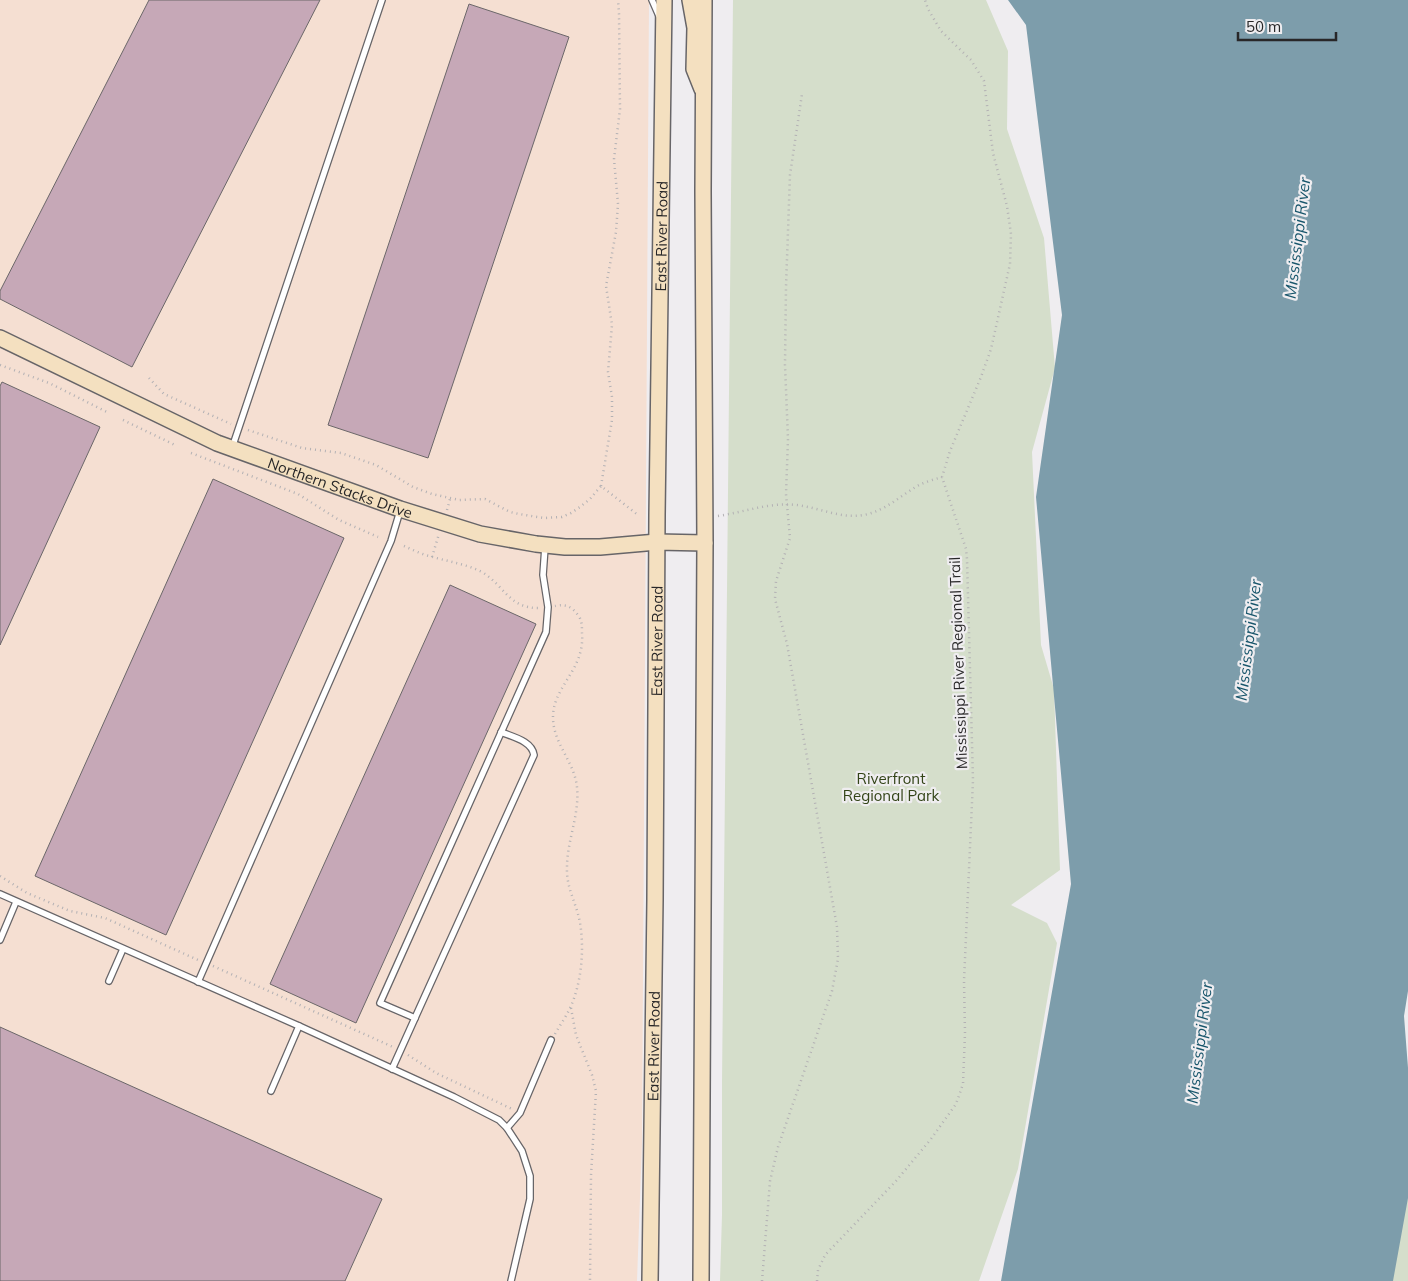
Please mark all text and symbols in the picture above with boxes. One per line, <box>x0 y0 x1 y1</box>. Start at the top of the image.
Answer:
scale bar <box>1238 10 1336 42</box>
text: 50 m <box>1246 17 1281 36</box>
water label: Mississippi River <box>1280 175 1314 300</box>
street label: East River Road <box>651 181 671 291</box>
street label: Northern Stacks Drive <box>265 453 415 522</box>
street label: Mississippi River Regional Trail <box>945 557 971 769</box>
water label: Mississippi River <box>1231 577 1265 702</box>
street label: East River Road <box>647 586 666 696</box>
park label: Riverfront Regional Park <box>843 769 939 805</box>
water label: Mississippi River <box>1182 980 1216 1105</box>
street label: East River Road <box>643 991 663 1101</box>

